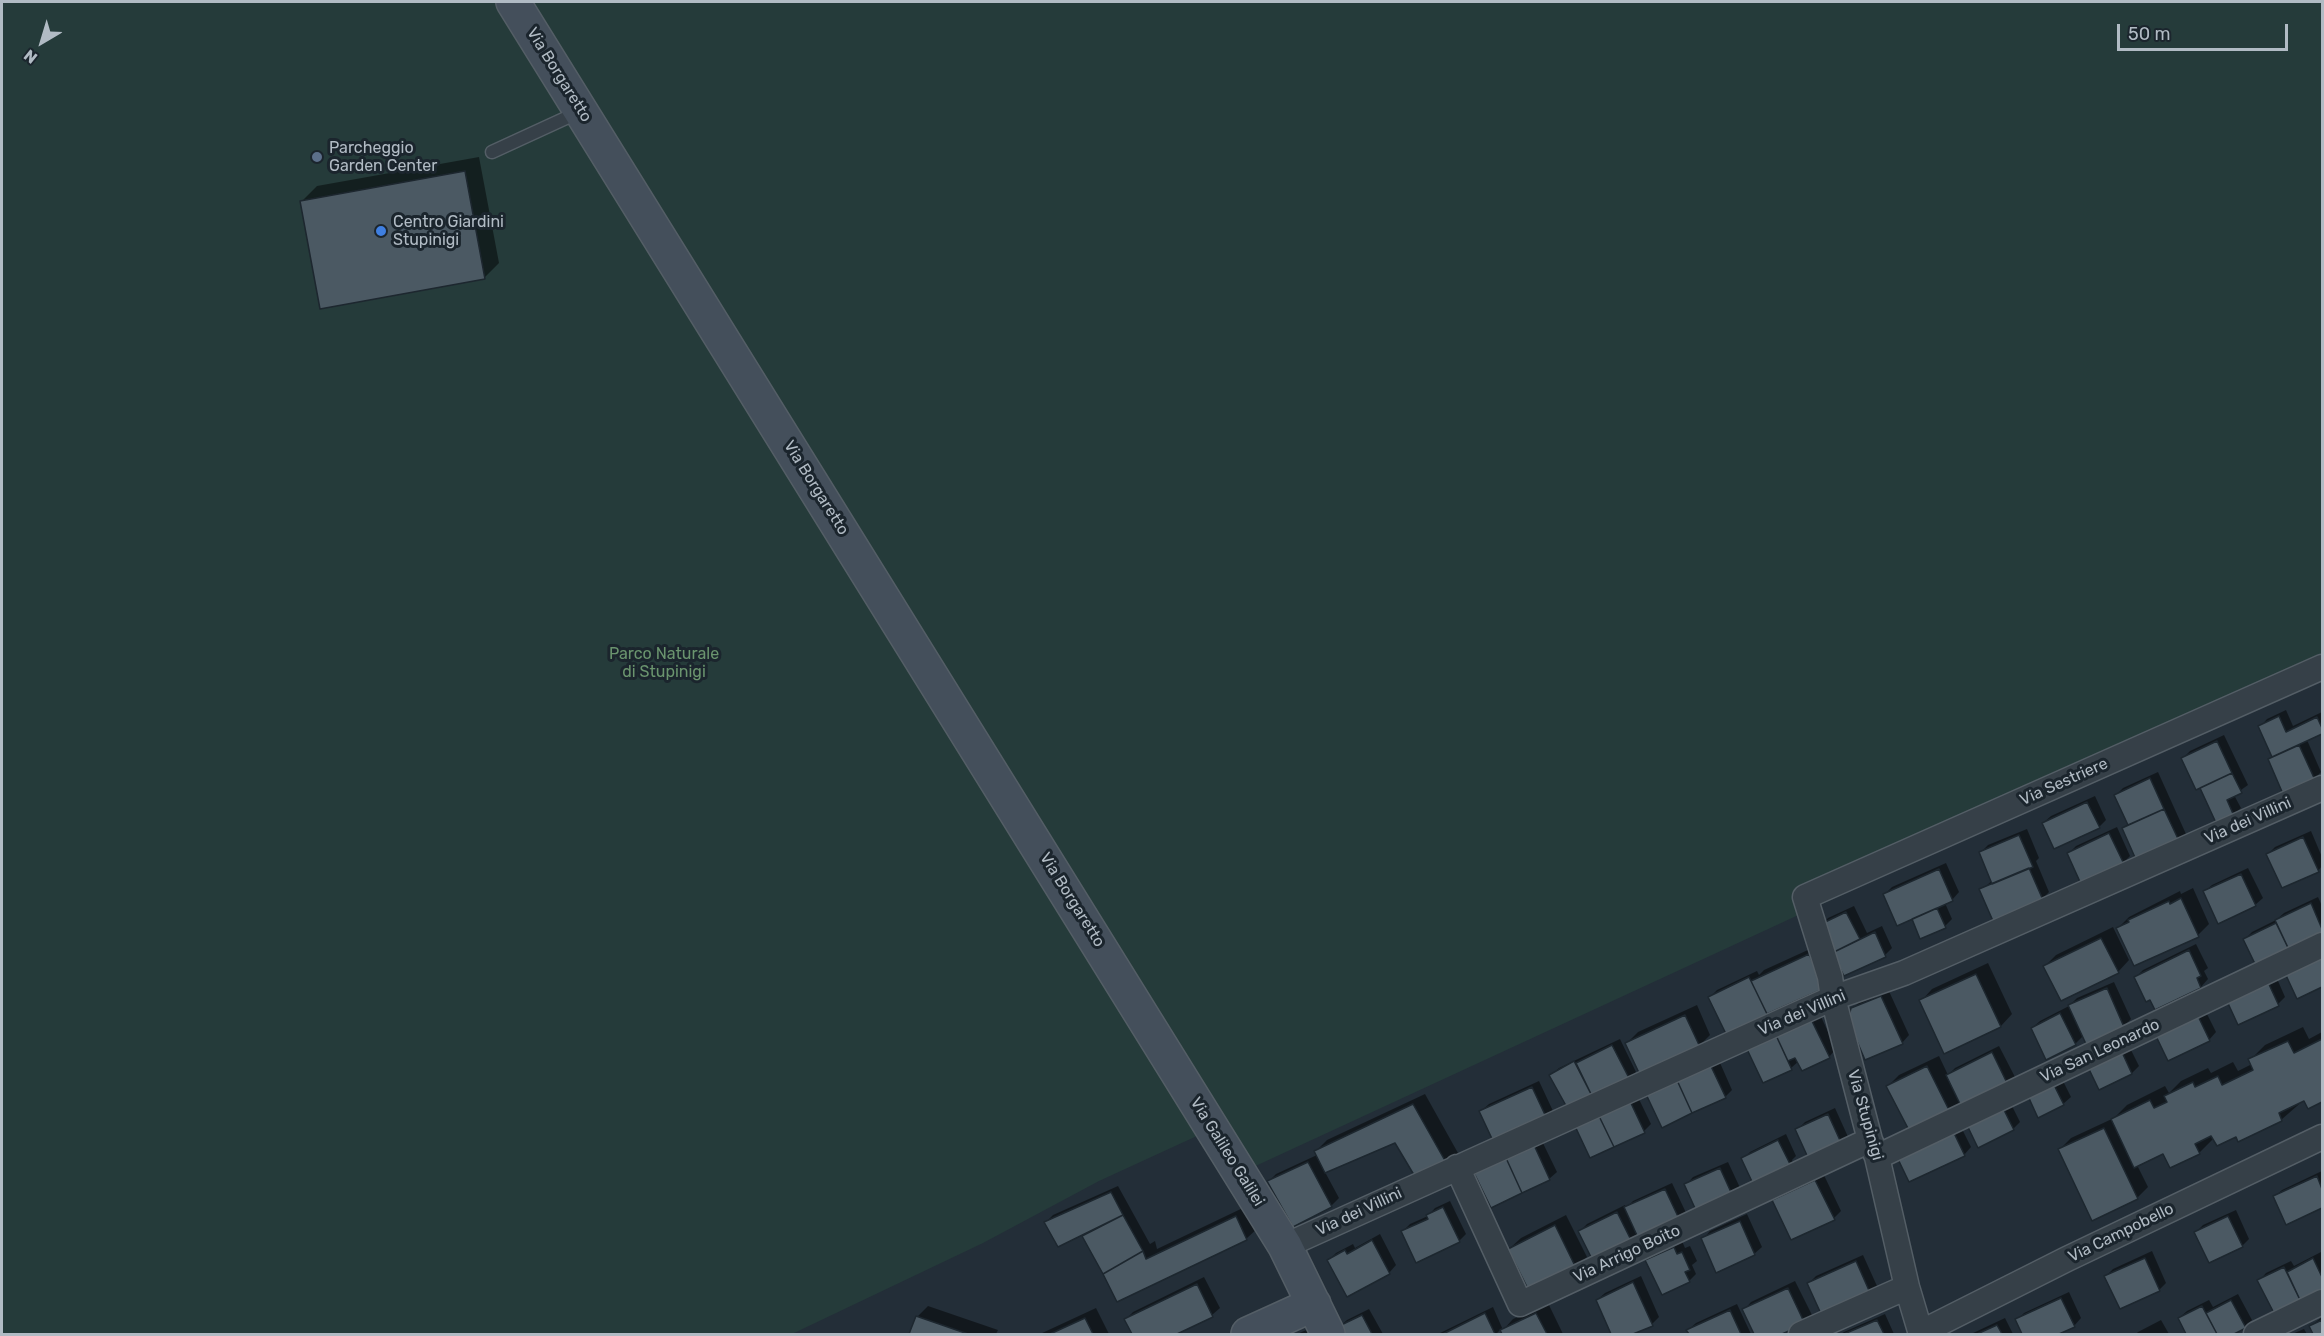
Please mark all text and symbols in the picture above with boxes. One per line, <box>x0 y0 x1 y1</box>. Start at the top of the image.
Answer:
north arrow <box>12 12 72 72</box>
scale bar <box>2120 12 2291 50</box>
text: 50 m <box>2128 23 2171 45</box>
street label: Via Borgaretto <box>522 24 596 126</box>
text: N <box>20 46 41 68</box>
place label: Parcheggio Garden Center <box>329 138 437 176</box>
marker: Parcheggio Garden Center <box>310 150 324 164</box>
place label: Centro Giardini Stupinigi <box>393 212 504 250</box>
marker: Centro Giardini Stupinigi <box>374 224 388 238</box>
street label: Via Borgaretto <box>779 437 853 539</box>
park label: Parco Naturale di Stupinigi <box>609 644 719 682</box>
street label: Via Sestriere <box>2017 754 2111 810</box>
street label: Via dei Villini <box>2202 793 2294 849</box>
street label: Via Borgaretto <box>1035 849 1109 951</box>
street label: Via dei Villini <box>1756 986 1848 1040</box>
street label: Via San Leonardo <box>2037 1015 2163 1087</box>
street label: Via Stupinigi <box>1843 1068 1887 1162</box>
street label: Via Galileo Galilei <box>1186 1094 1268 1210</box>
street label: Via dei Villini <box>1313 1184 1405 1240</box>
street label: Via Campobello <box>2065 1199 2177 1267</box>
street label: Via Arrigo Boito <box>1571 1221 1683 1287</box>

